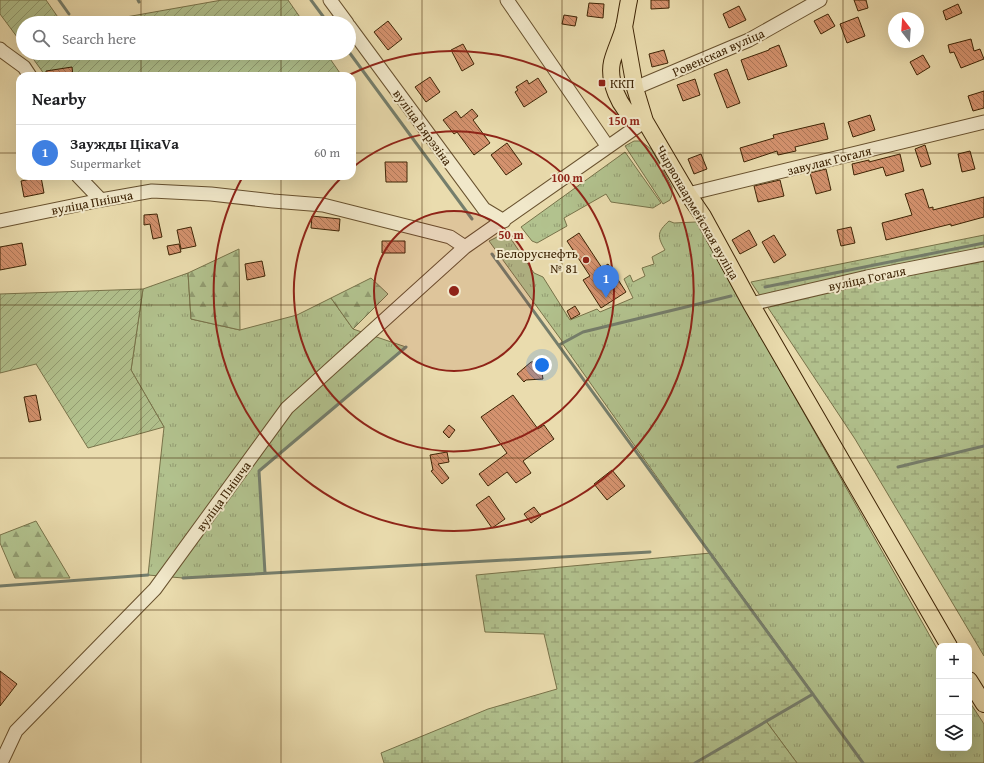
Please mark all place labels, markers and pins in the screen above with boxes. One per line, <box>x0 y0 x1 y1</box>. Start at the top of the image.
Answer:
place label: ККП <box>610 74 634 93</box>
marker: ККП <box>597 78 607 88</box>
place label: Белоруснефть № 81 <box>497 244 578 278</box>
marker: Белоруснефть № 81 <box>581 255 591 265</box>
pin: 1 <box>593 265 619 298</box>
centre of rings <box>447 284 461 298</box>

